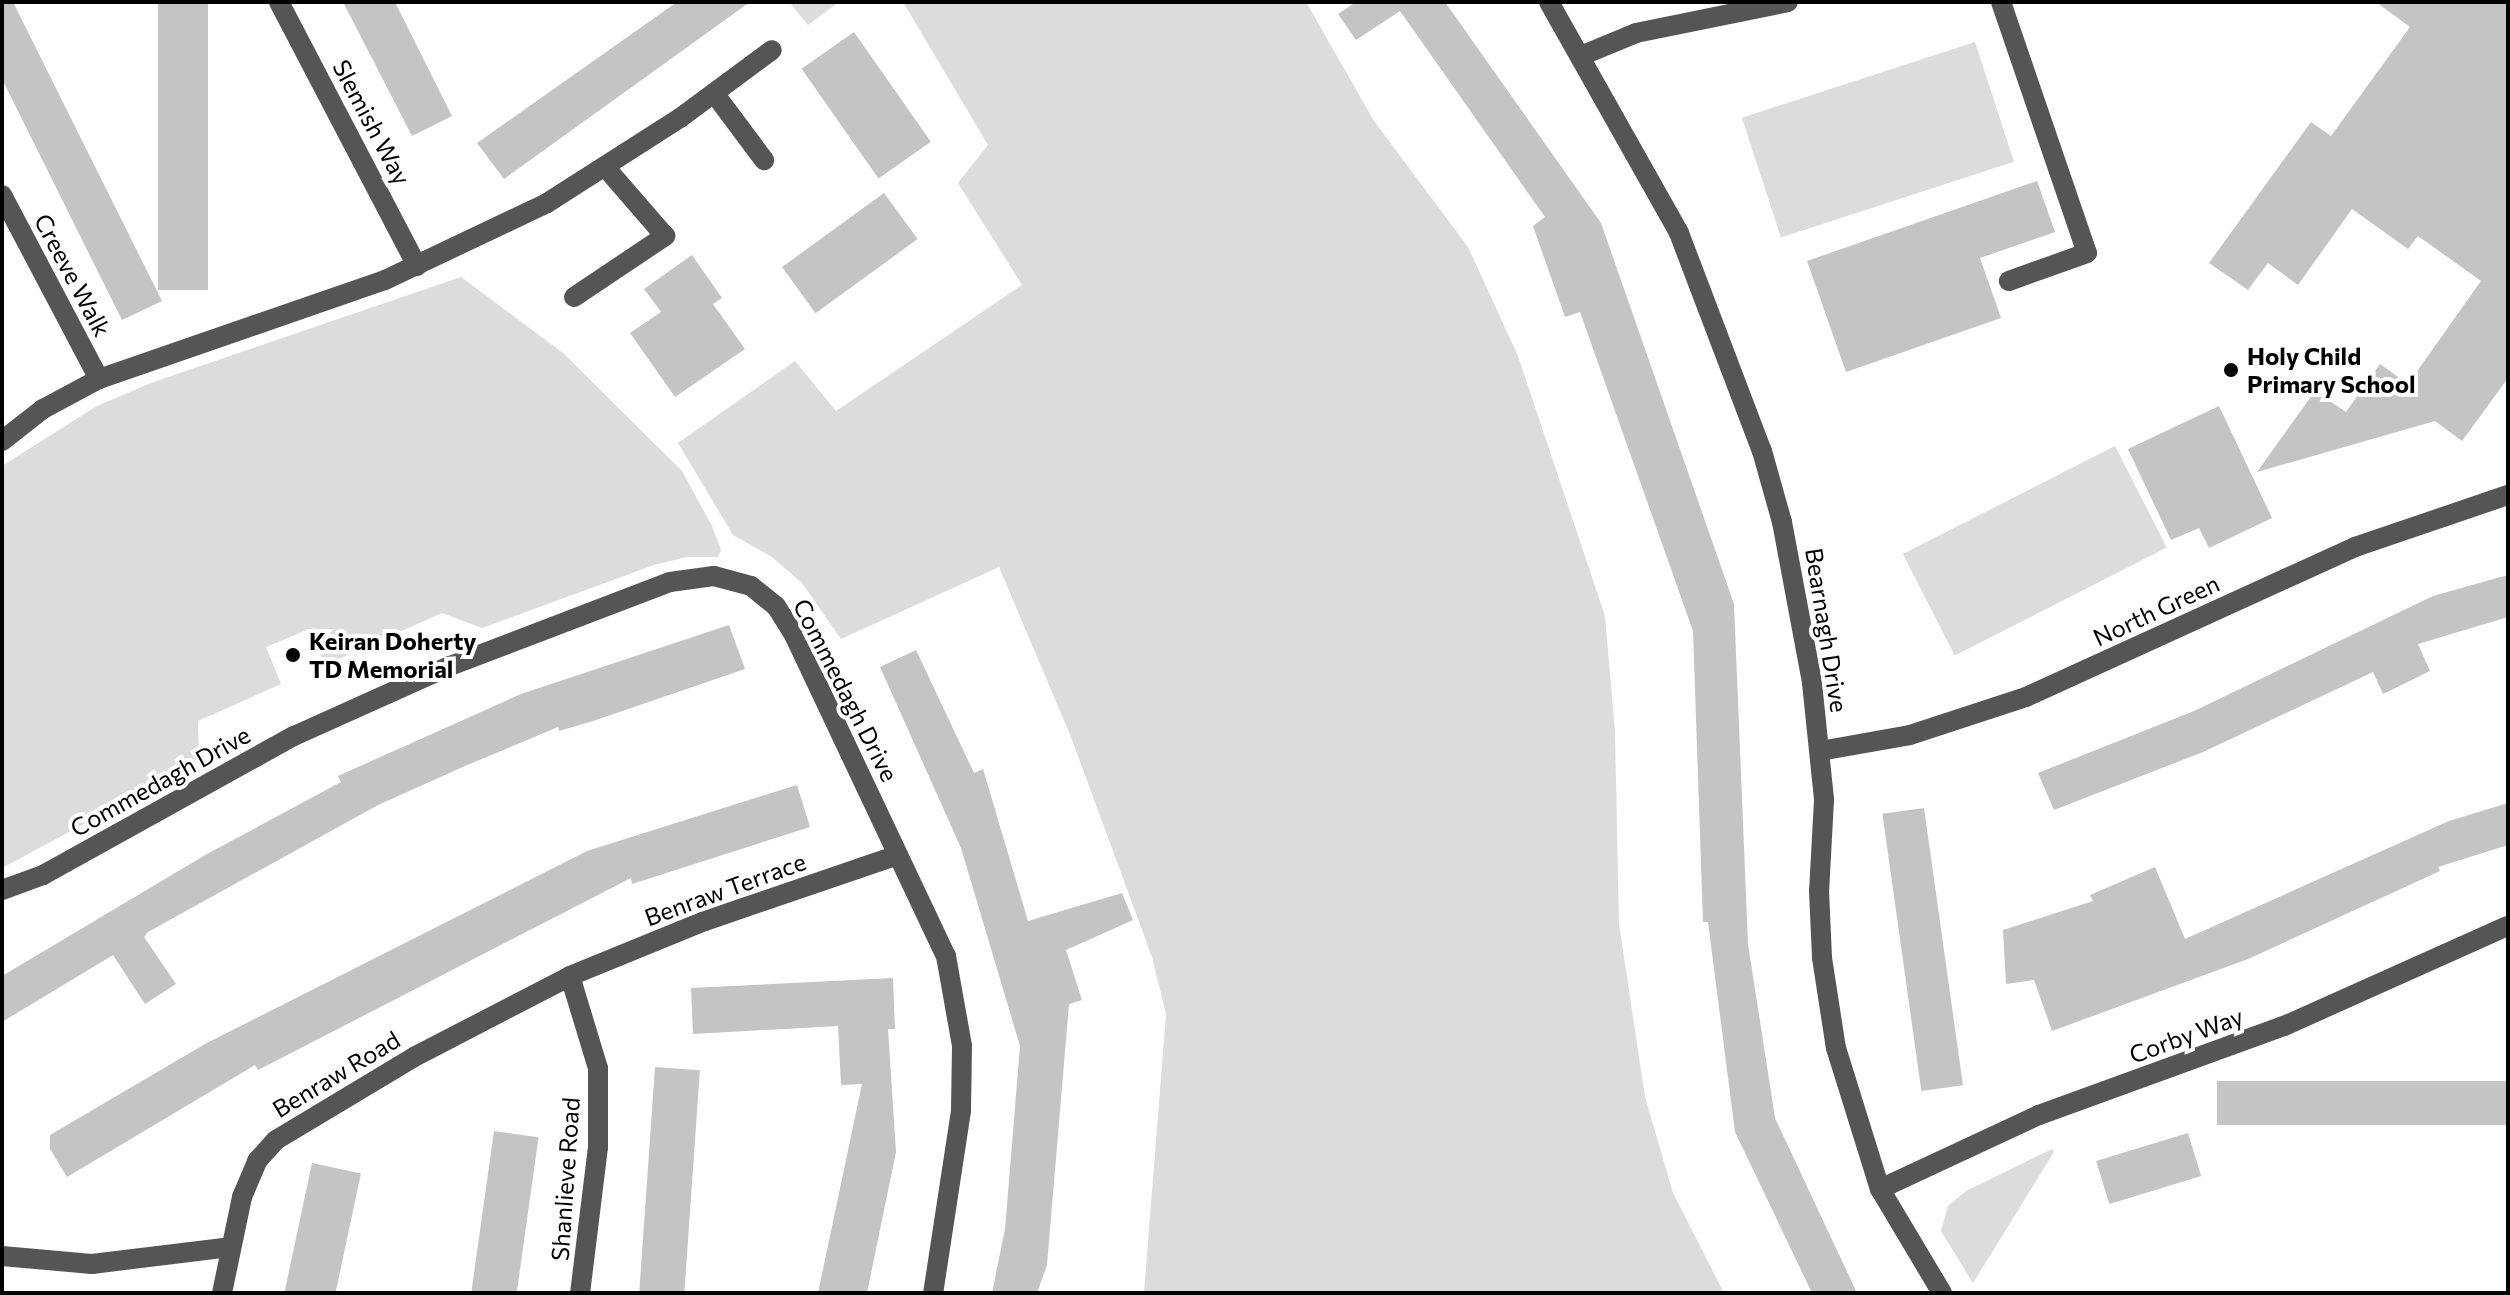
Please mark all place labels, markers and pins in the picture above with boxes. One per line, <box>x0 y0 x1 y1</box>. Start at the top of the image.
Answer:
place label: Holy Child Primary School <box>2247 342 2416 398</box>
marker: Holy Child Primary School <box>2222 361 2240 379</box>
place label: Keiran Doherty TD Memorial <box>309 627 477 683</box>
marker: Keiran Doherty TD Memorial <box>284 646 302 664</box>

